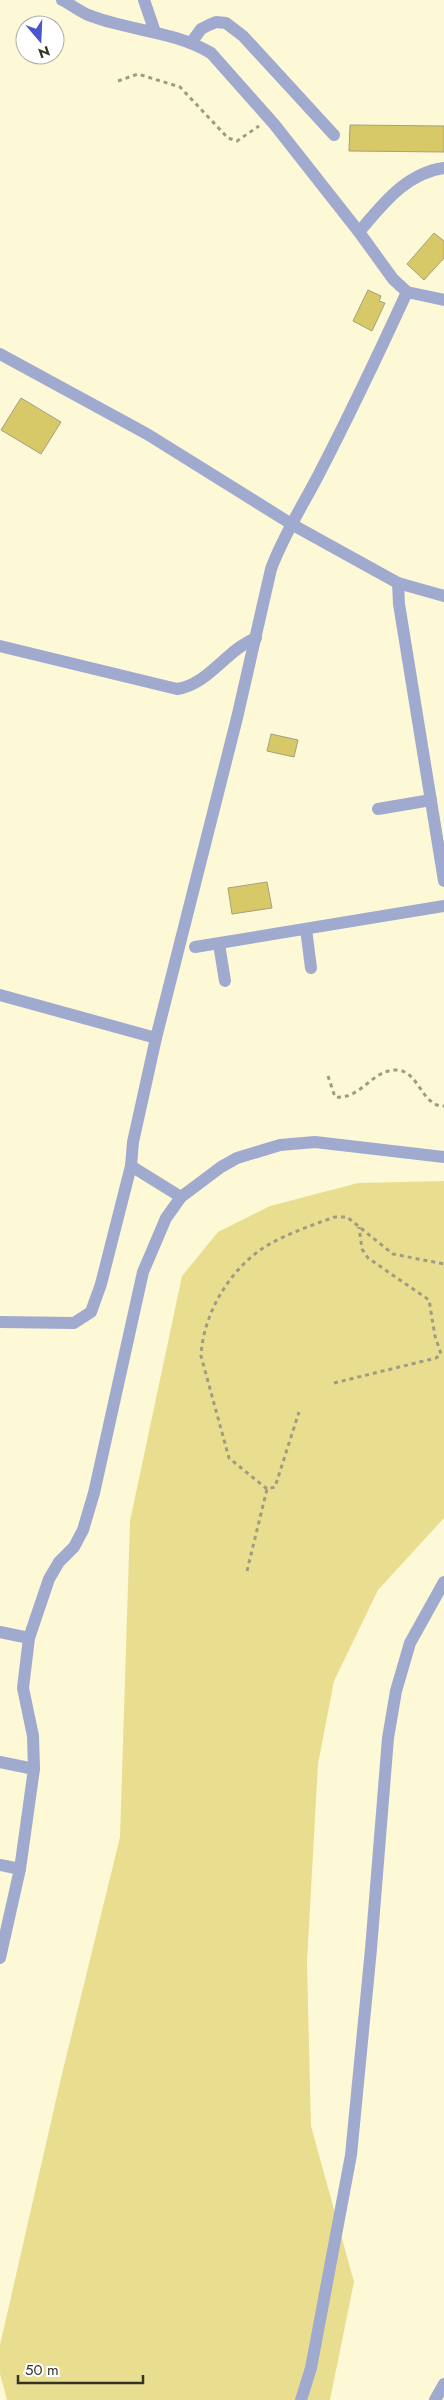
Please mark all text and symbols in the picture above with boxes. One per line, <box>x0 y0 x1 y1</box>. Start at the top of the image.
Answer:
north arrow <box>15 15 65 65</box>
text: N <box>36 41 53 64</box>
scale bar <box>18 2352 142 2384</box>
text: 50 m <box>25 2359 59 2381</box>

